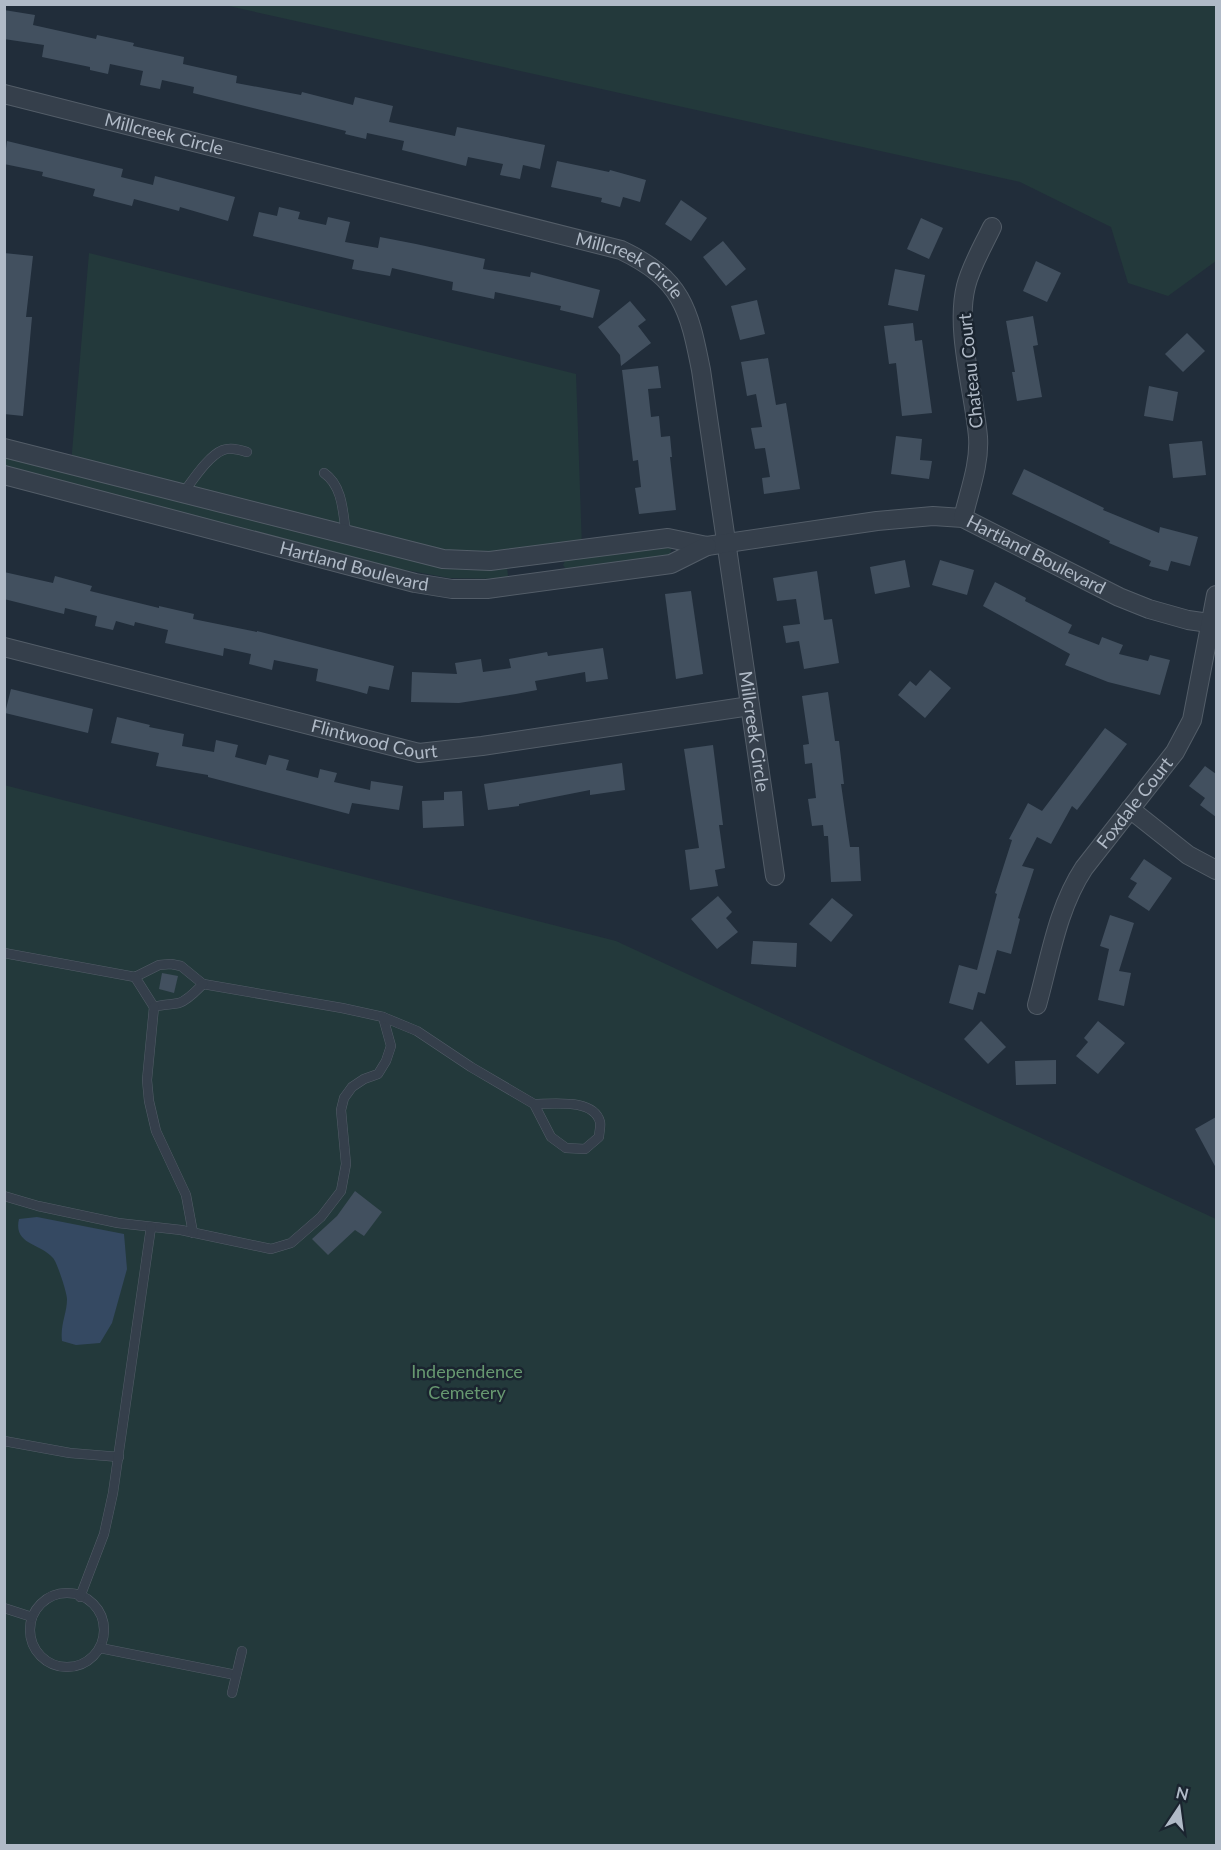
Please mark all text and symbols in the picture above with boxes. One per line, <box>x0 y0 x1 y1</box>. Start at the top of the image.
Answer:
street label: Millcreek Circle <box>102 108 226 159</box>
street label: Millcreek Circle <box>574 227 689 302</box>
street label: Chateau Court <box>953 312 987 430</box>
street label: Hartland Boulevard <box>963 510 1110 598</box>
street label: Hartland Boulevard <box>278 536 430 595</box>
street label: Millcreek Circle <box>735 669 775 793</box>
street label: Flintwood Court <box>309 714 439 763</box>
street label: Foxdale Court <box>1091 752 1177 853</box>
park label: Independence Cemetery <box>411 1360 523 1403</box>
north arrow <box>1149 1778 1209 1838</box>
text: N <box>1174 1782 1191 1804</box>

